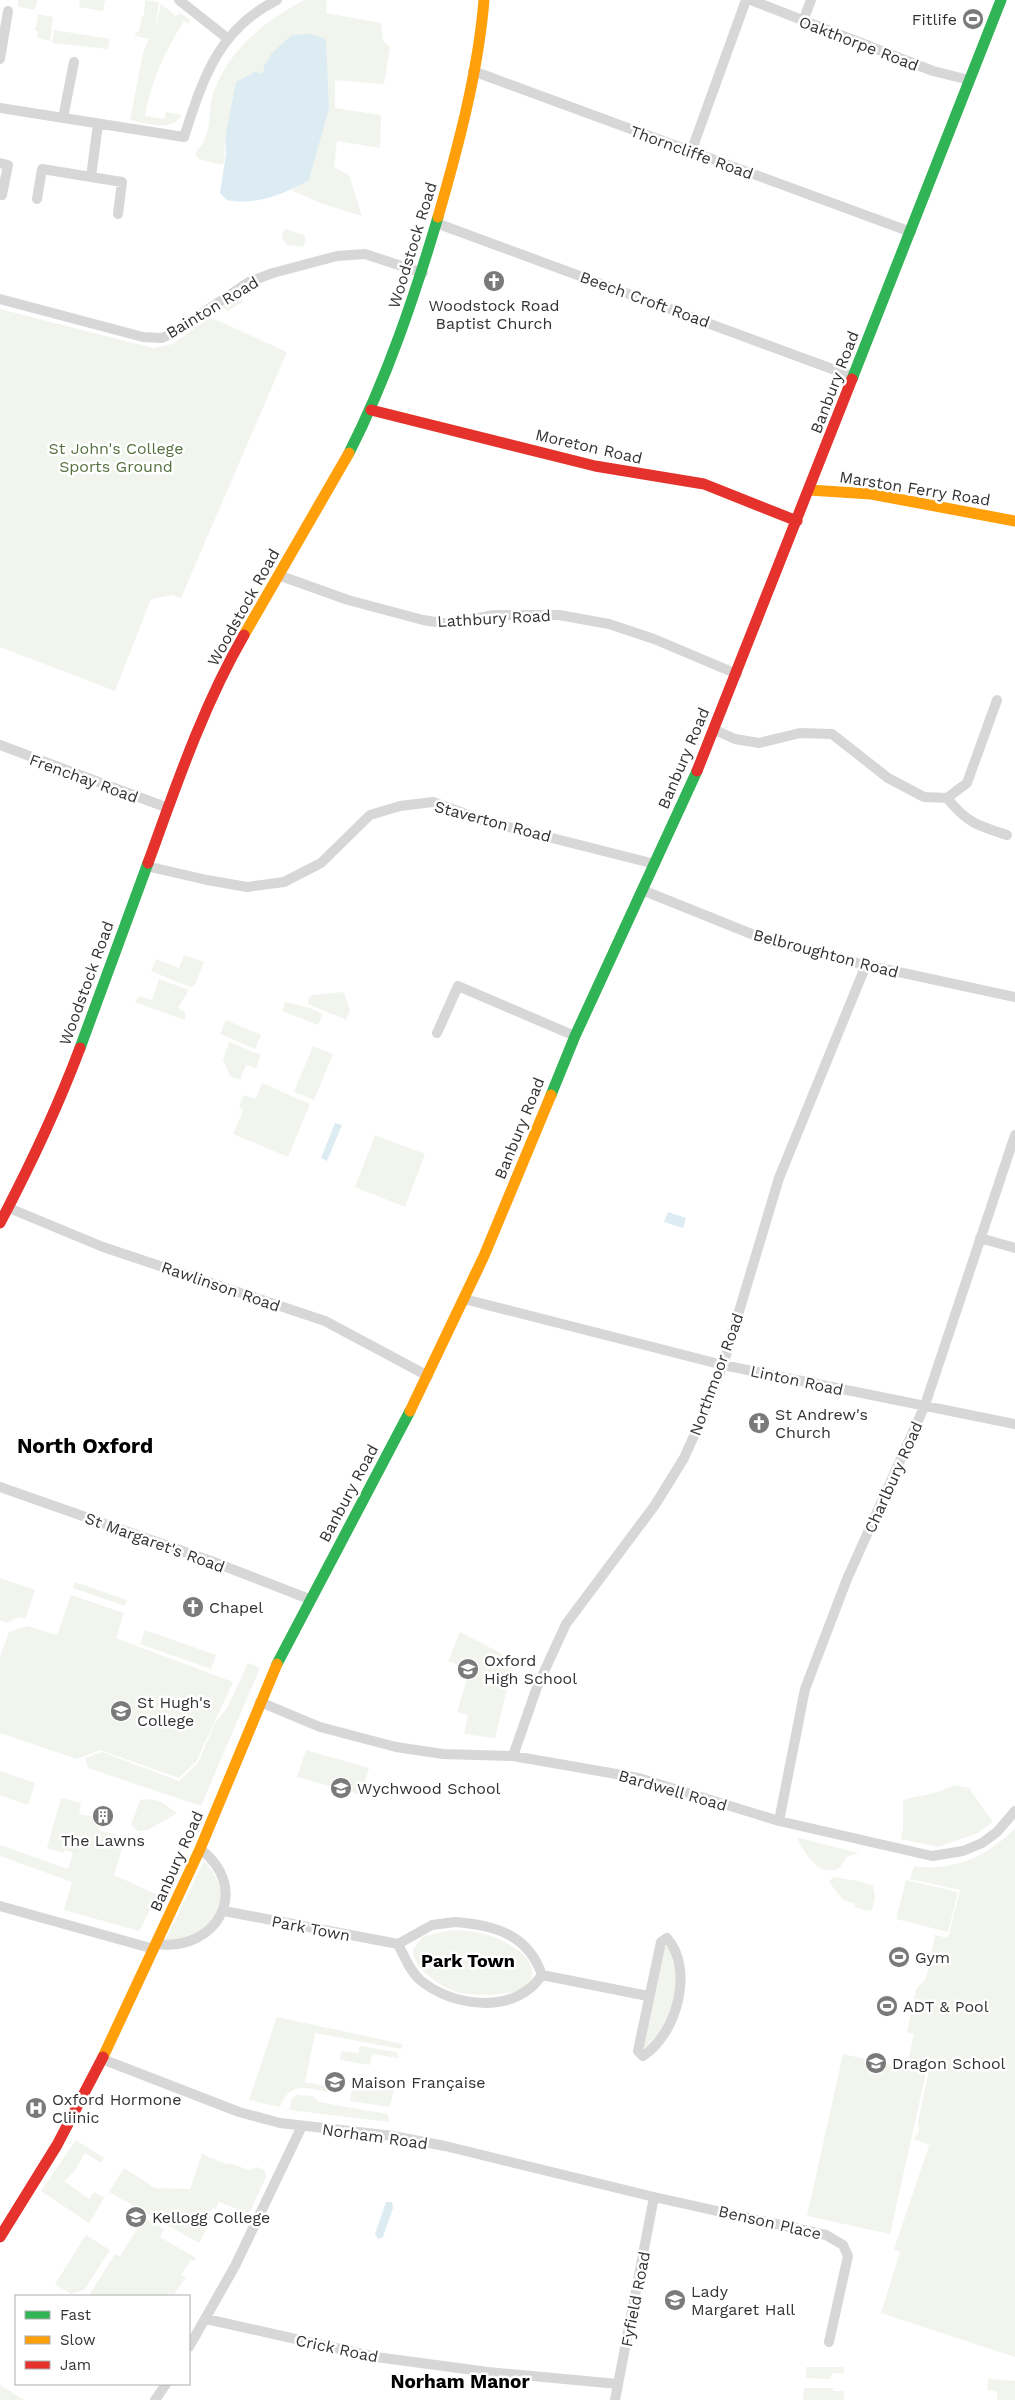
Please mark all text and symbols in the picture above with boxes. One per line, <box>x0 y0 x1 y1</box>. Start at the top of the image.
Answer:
sports icon: Fitlife <box>961 7 985 31</box>
place label: Fitlife <box>912 10 957 29</box>
street label: Oakthorpe Road <box>796 12 921 75</box>
street label: Thorncliffe Road <box>628 121 756 184</box>
street label: Woodstock Road <box>384 180 441 311</box>
street label: Beech Croft Road <box>577 267 712 332</box>
church icon: Woodstock Road Baptist Church <box>482 269 506 293</box>
street label: Bainton Road <box>163 272 262 342</box>
place label: Woodstock Road Baptist Church <box>429 296 560 333</box>
street label: Banbury Road <box>806 328 863 436</box>
street label: Moreton Road <box>534 425 644 468</box>
park label: St John's College Sports Ground <box>49 439 183 476</box>
street label: Marston Ferry Road <box>838 467 992 510</box>
street label: Woodstock Road <box>203 545 284 669</box>
street label: Lathbury Road <box>437 606 551 631</box>
street label: Banbury Road <box>654 705 713 812</box>
street label: Frenchay Road <box>27 750 141 807</box>
street label: Staverton Road <box>432 797 553 846</box>
street label: Woodstock Road <box>55 918 118 1048</box>
street label: Belbroughton Road <box>751 925 900 982</box>
street label: Banbury Road <box>490 1074 549 1182</box>
street label: Rawlinson Road <box>159 1257 283 1316</box>
street label: Northmoor Road <box>685 1310 747 1438</box>
street label: Linton Road <box>749 1361 845 1400</box>
place label: St Andrew's Church <box>775 1405 868 1442</box>
church icon: St Andrew's Church <box>747 1411 771 1435</box>
street label: Charlbury Road <box>860 1418 927 1536</box>
district label: North Oxford <box>17 1433 153 1458</box>
street label: Banbury Road <box>315 1441 382 1545</box>
street label: St Margaret's Road <box>82 1508 227 1577</box>
church icon: Chapel <box>181 1595 205 1619</box>
place label: Chapel <box>209 1598 263 1617</box>
place label: Oxford High School <box>484 1651 577 1688</box>
school or university icon: Oxford High School <box>456 1657 480 1681</box>
place label: St Hugh's College <box>137 1693 211 1730</box>
school or university icon: St Hugh's College <box>109 1699 133 1723</box>
street label: Bardwell Road <box>616 1766 729 1815</box>
school or university icon: Wychwood School <box>329 1776 353 1800</box>
place label: Wychwood School <box>357 1779 500 1798</box>
building icon: The Lawns <box>91 1804 115 1828</box>
street label: Banbury Road <box>146 1808 207 1914</box>
place label: The Lawns <box>61 1831 145 1850</box>
street label: Park Town <box>270 1912 352 1945</box>
sports icon: Gym <box>887 1945 911 1969</box>
place label: Gym <box>915 1948 950 1967</box>
district label: Park Town <box>421 1950 515 1971</box>
sports icon: ADT & Pool <box>875 1994 899 2018</box>
place label: ADT & Pool <box>903 1997 989 2016</box>
school or university icon: Dragon School <box>864 2051 888 2075</box>
place label: Dragon School <box>892 2054 1006 2073</box>
school or university icon: Maison Française <box>323 2070 347 2094</box>
place label: Maison Française <box>351 2073 486 2092</box>
place label: Oxford Hormone Cliinic <box>52 2090 181 2127</box>
hospital icon: Oxford Hormone Cliinic <box>24 2096 48 2120</box>
street label: Norham Road <box>321 2120 429 2153</box>
street label: Benson Place <box>717 2201 823 2244</box>
school or university icon: Kellogg College <box>124 2205 148 2229</box>
place label: Kellogg College <box>152 2208 270 2227</box>
street label: Fyfield Road <box>617 2250 654 2348</box>
place label: Lady Margaret Hall <box>691 2282 795 2319</box>
school or university icon: Lady Margaret Hall <box>663 2288 687 2312</box>
legend <box>15 2295 190 2385</box>
text: Fast <box>60 2306 92 2324</box>
street label: Crick Road <box>294 2330 380 2367</box>
text: Slow <box>60 2331 96 2349</box>
text: Jam <box>60 2356 91 2374</box>
district label: Norham Manor <box>390 2370 530 2393</box>

